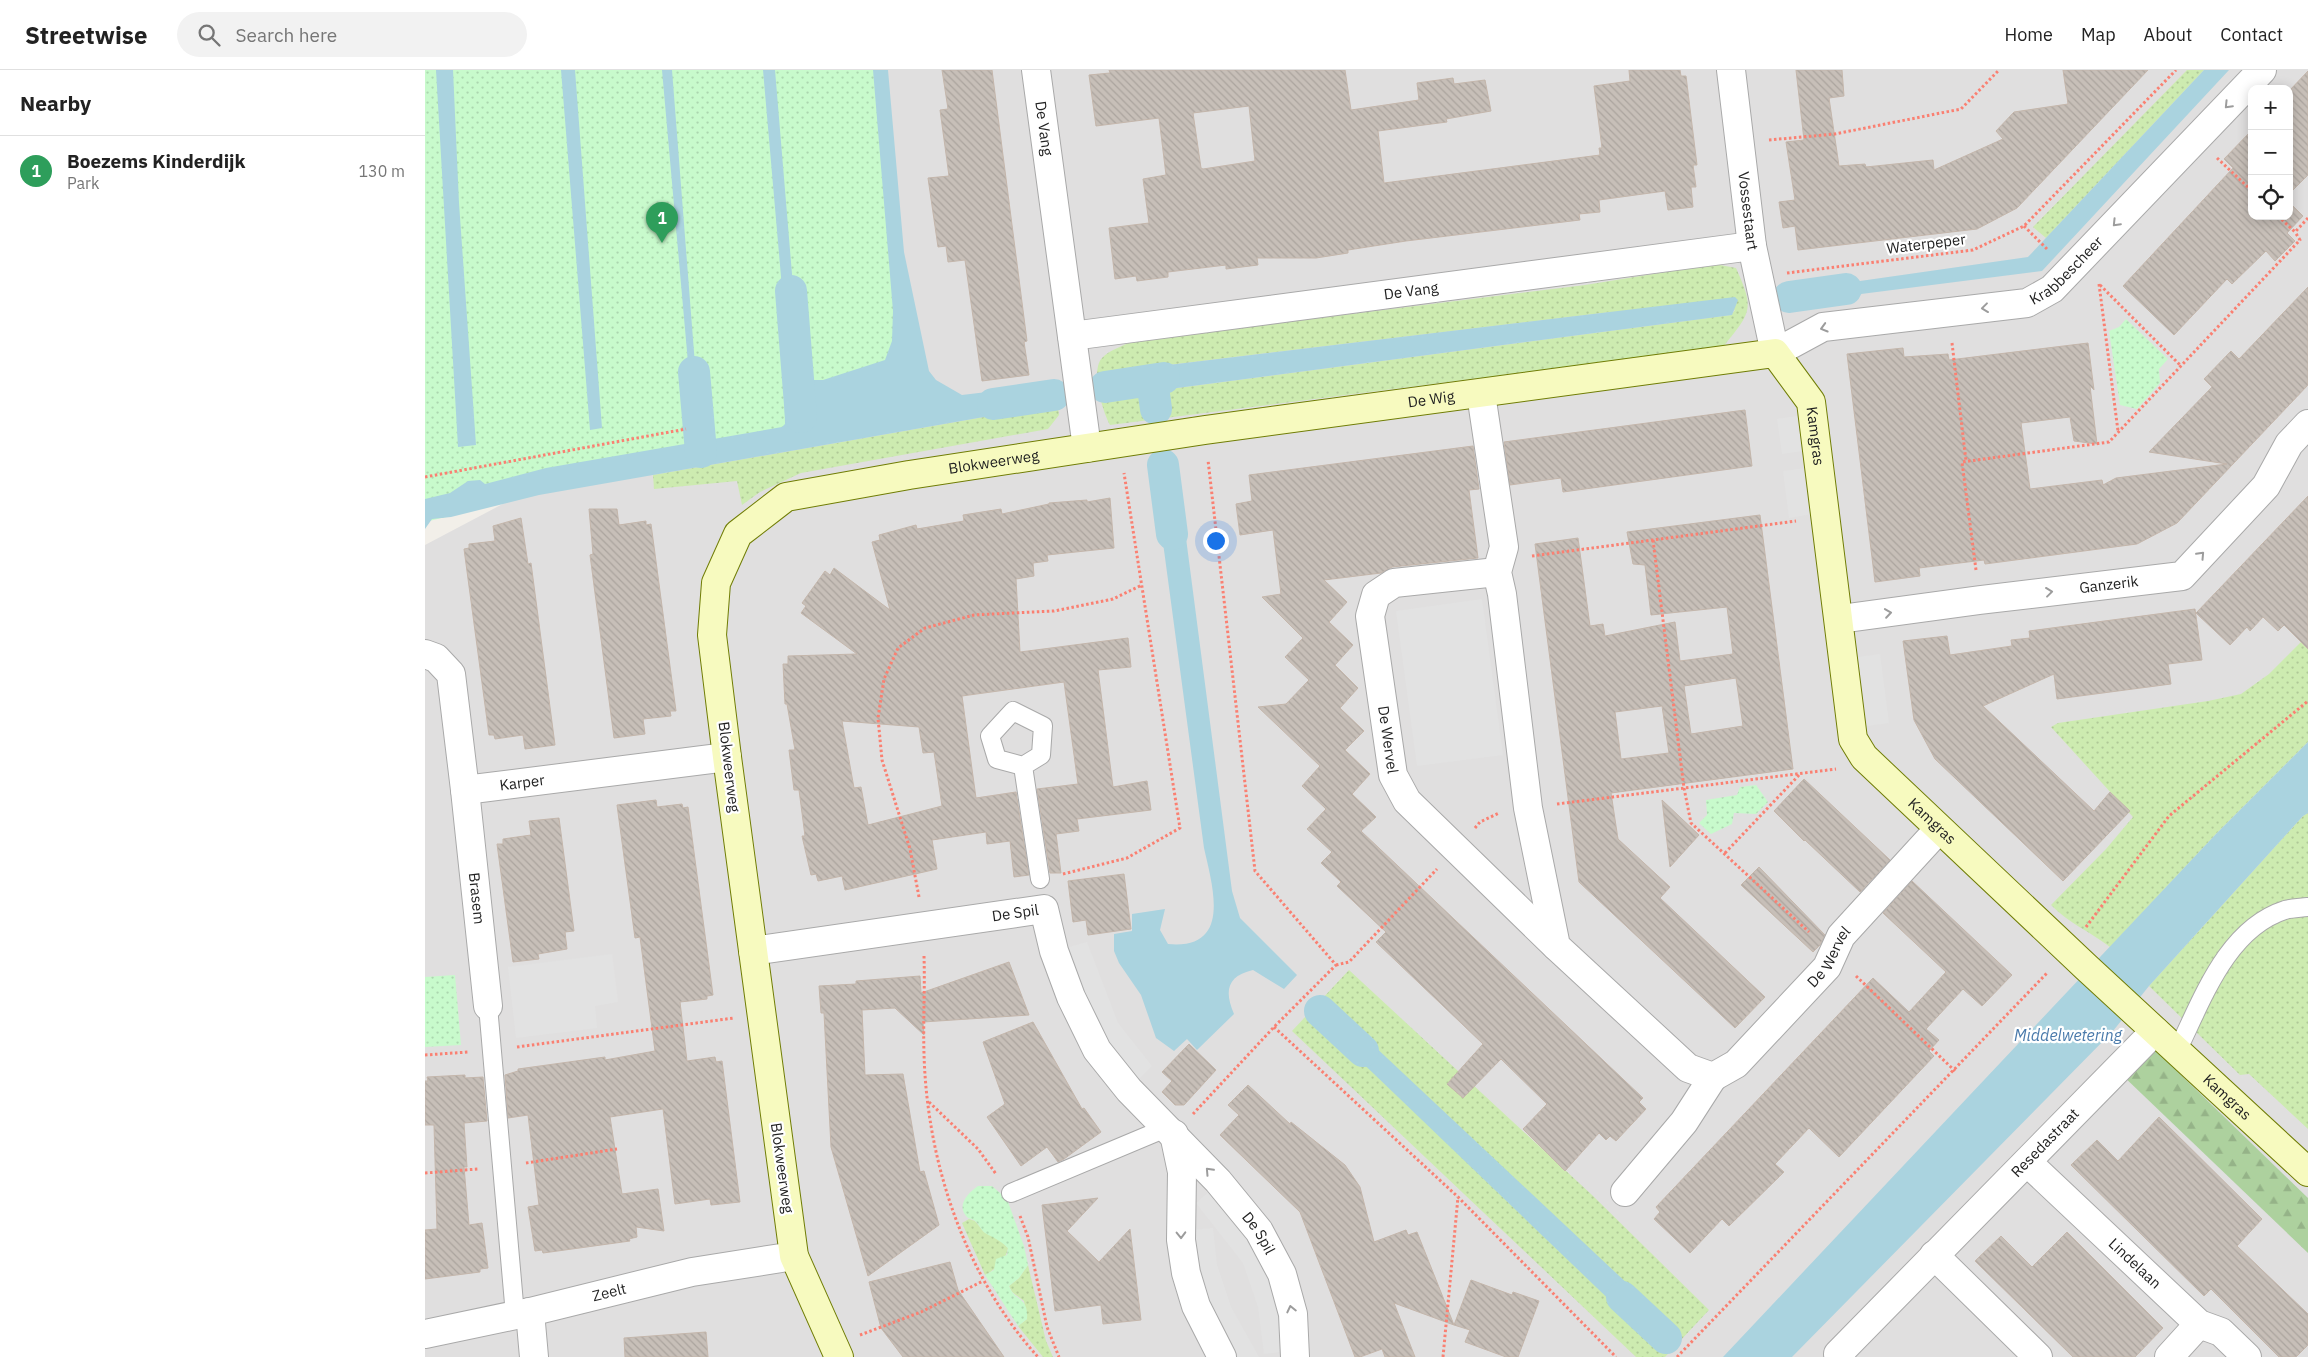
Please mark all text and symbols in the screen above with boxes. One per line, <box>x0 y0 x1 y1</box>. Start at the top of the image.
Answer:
search box <box>177 12 527 57</box>
text: Streetwise <box>25 19 147 51</box>
icon: search <box>195 21 223 49</box>
text: Search here <box>235 23 337 47</box>
text: Home <box>2005 23 2053 46</box>
text: Map <box>2081 23 2116 46</box>
text: About <box>2144 23 2192 46</box>
text: Contact <box>2220 23 2283 46</box>
map controls <box>2248 85 2293 220</box>
button: + <box>2248 85 2293 130</box>
text: Nearby <box>20 89 91 117</box>
street label: De Vang <box>1031 100 1057 157</box>
one-way arrow <box>2225 100 2234 109</box>
button: − <box>2248 130 2293 175</box>
text: Boezems Kinderdijk <box>67 149 246 173</box>
text: 1 <box>31 161 41 181</box>
text: 130 m <box>358 161 405 181</box>
street label: Vossestaart <box>1734 170 1763 252</box>
text: Park <box>67 173 99 193</box>
button: locate <box>2248 175 2293 220</box>
pin: 1 <box>646 202 678 243</box>
one-way arrow <box>2113 217 2122 226</box>
street label: Waterpeper <box>1885 229 1967 258</box>
street label: Krabbescheer <box>2026 231 2107 309</box>
street label: De Vang <box>1382 278 1440 304</box>
one-way arrow <box>1981 302 1989 313</box>
one-way arrow <box>1820 322 1829 333</box>
street label: De Wig <box>1407 386 1456 412</box>
street label: Kamgras <box>1803 405 1829 466</box>
street label: Blokweerweg <box>947 445 1040 478</box>
your location <box>1203 528 1229 554</box>
one-way arrow <box>2195 552 2204 561</box>
street label: Ganzerik <box>2078 571 2139 597</box>
one-way arrow <box>2045 587 2053 598</box>
one-way arrow <box>1884 608 1892 619</box>
street label: De Wervel <box>1374 704 1403 775</box>
street label: Blokweerweg <box>715 720 744 813</box>
street label: Karper <box>498 770 546 795</box>
street label: Kamgras <box>1904 794 1960 848</box>
street label: Brasem <box>465 872 489 925</box>
street label: De Spil <box>991 900 1040 925</box>
street label: De Wervel <box>1803 922 1854 991</box>
water label: Middelwetering <box>2014 1025 2123 1045</box>
street label: Kamgras <box>2199 1070 2256 1124</box>
street label: Resedastraat <box>2007 1104 2083 1181</box>
street label: Blokweerweg <box>767 1121 798 1215</box>
one-way arrow <box>1206 1168 1215 1177</box>
street label: De Spil <box>1238 1208 1280 1257</box>
one-way arrow <box>1176 1231 1186 1239</box>
street label: Lindelaan <box>2105 1234 2165 1292</box>
street label: Zeelt <box>590 1279 628 1305</box>
one-way arrow <box>1286 1304 1297 1313</box>

